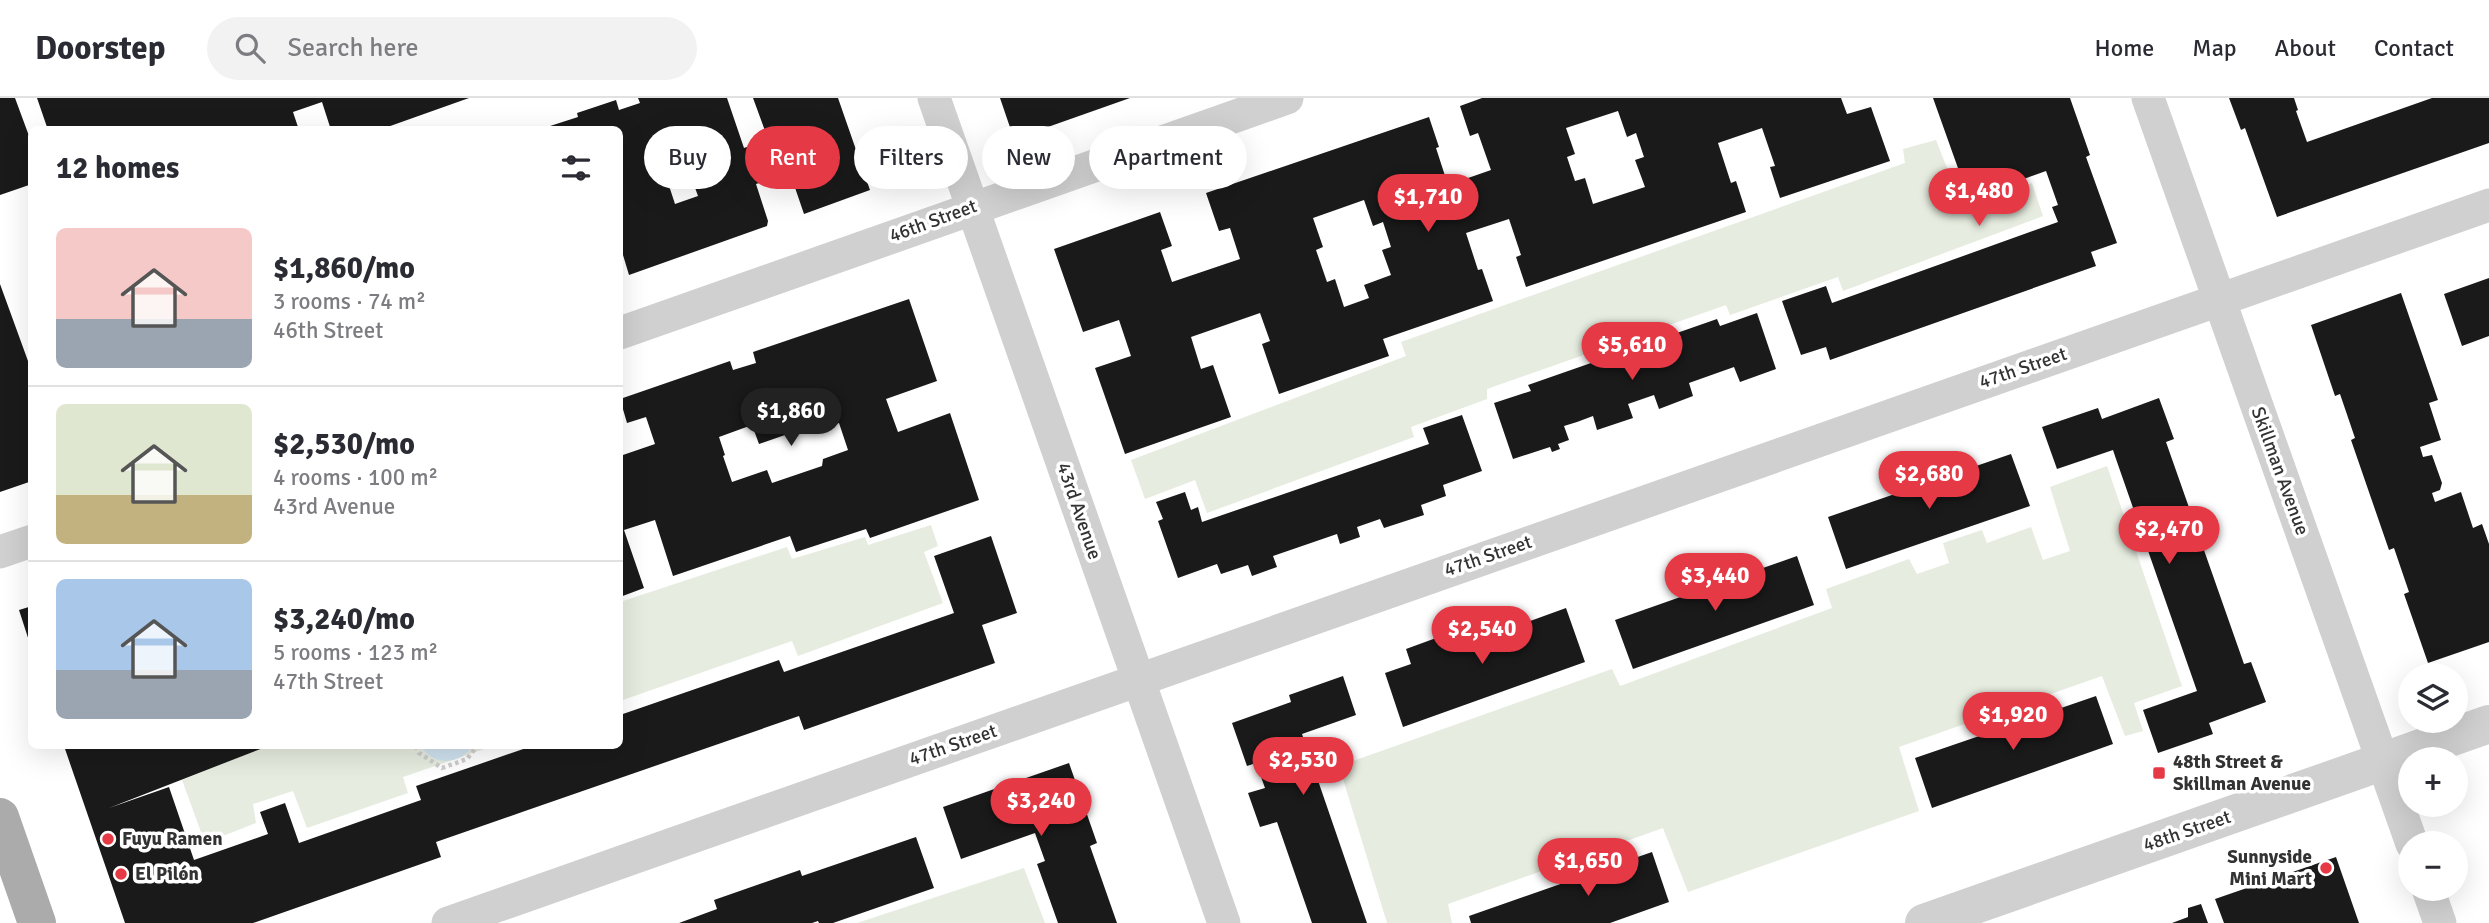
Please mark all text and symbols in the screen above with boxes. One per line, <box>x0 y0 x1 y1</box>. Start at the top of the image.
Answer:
search box <box>207 17 697 80</box>
text: Doorstep <box>35 28 165 69</box>
icon: search <box>231 29 269 67</box>
text: Search here <box>287 32 419 64</box>
text: Home <box>2094 33 2154 63</box>
text: Map <box>2192 33 2237 63</box>
text: About <box>2275 33 2336 63</box>
text: Contact <box>2374 33 2454 63</box>
chip: Buy <box>644 126 731 189</box>
chip: Rent <box>745 126 840 189</box>
chip: Filters <box>854 126 968 189</box>
chip: New <box>982 126 1075 189</box>
chip: Apartment <box>1089 126 1247 189</box>
icon: filters <box>557 149 595 187</box>
text: 12 homes <box>56 150 179 187</box>
pin: $1,480 <box>1922 169 2036 228</box>
pin: $1,710 <box>1371 174 1485 234</box>
text: $1,480 <box>1945 176 2013 205</box>
text: $1,710 <box>1394 182 1462 211</box>
street label: 46th Street <box>886 194 980 248</box>
text: $1,860/mo <box>273 250 415 287</box>
icon: home <box>112 256 196 340</box>
text: 3 rooms · 74 m² <box>273 287 426 316</box>
text: 46th Street <box>273 316 383 345</box>
pin: $5,610 <box>1575 322 1689 382</box>
text: $5,610 <box>1598 330 1666 359</box>
street label: 47th Street <box>1976 342 2070 394</box>
pin: $1,860 <box>734 388 848 448</box>
text: $1,860 <box>757 396 825 425</box>
street label: Skillman Avenue <box>2246 404 2314 538</box>
text: $2,530/mo <box>273 426 415 463</box>
icon: home <box>112 432 196 516</box>
pin: $2,680 <box>1872 452 1986 511</box>
street label: 43rd Avenue <box>1051 459 1107 563</box>
text: $2,680 <box>1895 459 1963 488</box>
text: 4 rooms · 100 m² <box>273 463 438 492</box>
text: 43rd Avenue <box>273 492 395 521</box>
pin: $2,470 <box>2112 506 2226 566</box>
text: $2,470 <box>2135 514 2203 543</box>
street label: 47th Street <box>1441 530 1535 582</box>
pin: $3,440 <box>1658 554 1772 613</box>
text: $3,440 <box>1681 561 1749 590</box>
text: $3,240/mo <box>273 601 415 638</box>
pin: $2,540 <box>1425 606 1539 666</box>
icon: home <box>112 607 196 691</box>
text: $2,540 <box>1448 614 1516 643</box>
text: 5 rooms · 123 m² <box>273 638 438 667</box>
map controls <box>2398 663 2468 901</box>
button: layers <box>2398 663 2468 733</box>
text: 47th Street <box>273 667 383 696</box>
pin: $1,920 <box>1956 692 2070 752</box>
text: $1,920 <box>1979 700 2047 729</box>
street label: 47th Street <box>906 719 1000 771</box>
pin: $2,530 <box>1246 738 1360 797</box>
text: $2,530 <box>1269 745 1337 774</box>
button: + <box>2398 747 2468 817</box>
place label: 48th Street & Skillman Avenue <box>2173 750 2311 796</box>
marker: 48th Street & Skillman Avenue <box>2151 765 2167 781</box>
pin: $3,240 <box>984 778 1098 838</box>
text: $3,240 <box>1007 786 1075 815</box>
street label: 48th Street <box>2140 805 2234 857</box>
place label: Fuyu Ramen <box>122 827 223 851</box>
marker: Fuyu Ramen <box>100 831 116 847</box>
button: − <box>2398 831 2468 901</box>
pin: $1,650 <box>1531 838 1645 898</box>
place label: Sunnyside Mini Mart <box>2227 845 2312 891</box>
text: $1,650 <box>1554 846 1622 875</box>
marker: Sunnyside Mini Mart <box>2318 860 2334 876</box>
place label: El Pilón <box>135 862 199 886</box>
marker: El Pilón <box>113 866 129 882</box>

